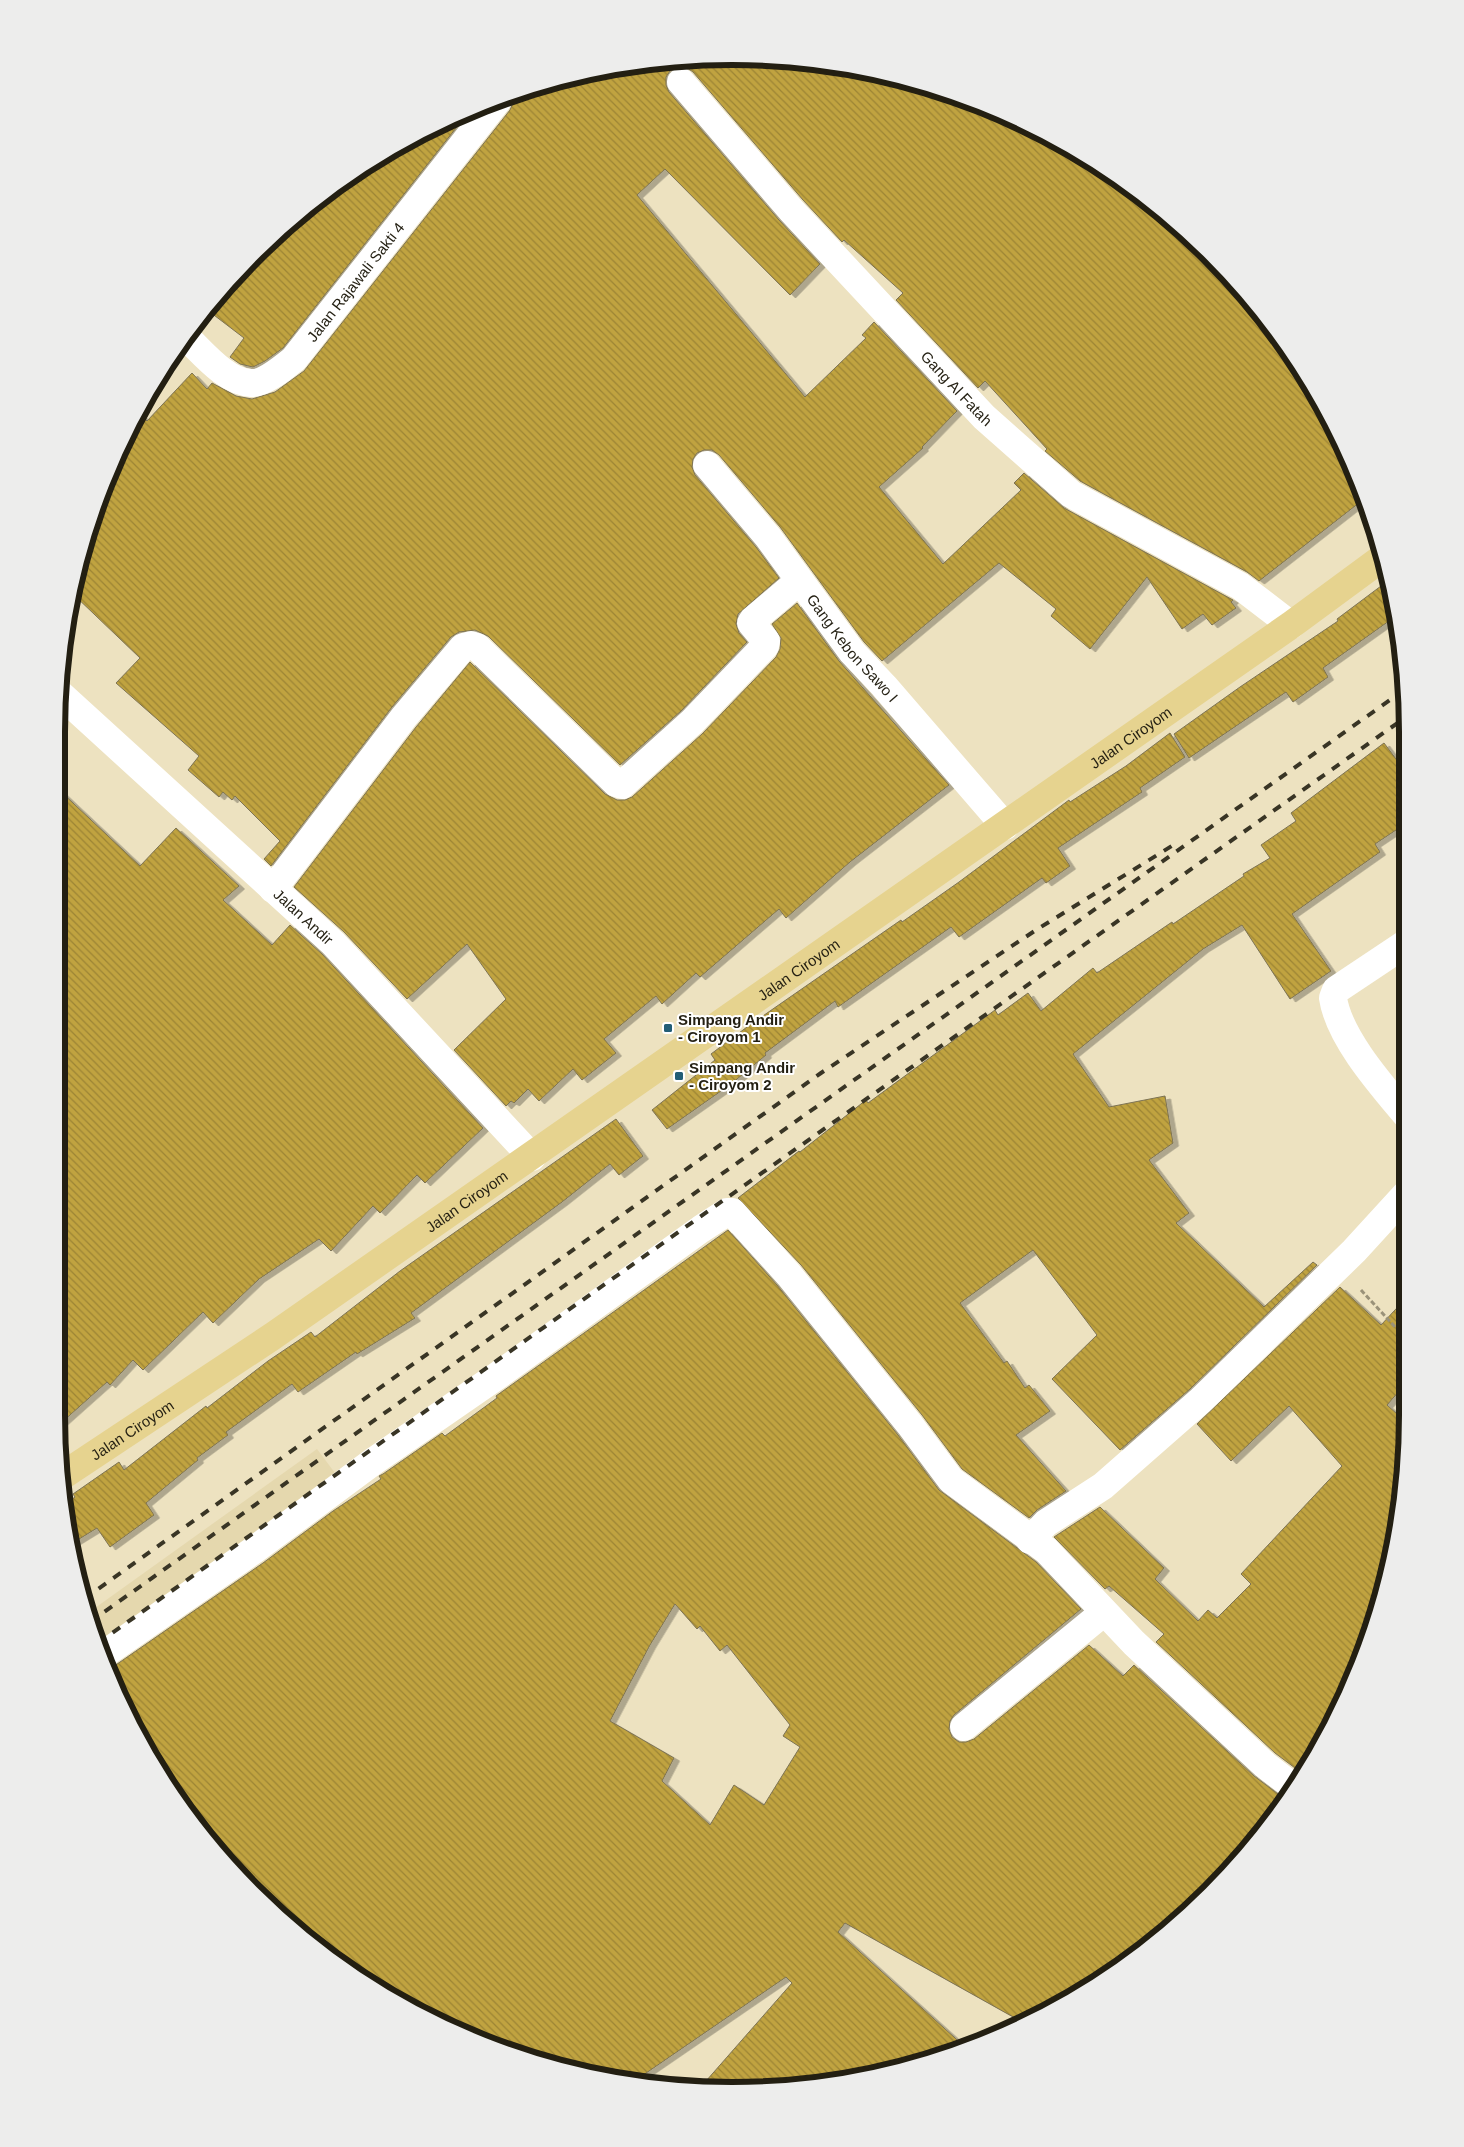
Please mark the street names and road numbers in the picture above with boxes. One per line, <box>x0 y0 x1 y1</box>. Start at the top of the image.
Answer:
street label: Jalan Rajawali Sakti 4 <box>303 219 407 344</box>
street label: Gang Al Fatah <box>918 347 996 429</box>
street label: Gang Kebon Sawo I <box>804 591 902 705</box>
street label: Jalan Ciroyom <box>1086 703 1175 772</box>
street label: Jalan Andir <box>271 885 337 948</box>
street label: Jalan Ciroyom <box>754 935 843 1004</box>
street label: Jalan Ciroyom <box>422 1167 510 1235</box>
street label: Jalan Ciroyom <box>87 1396 177 1463</box>

